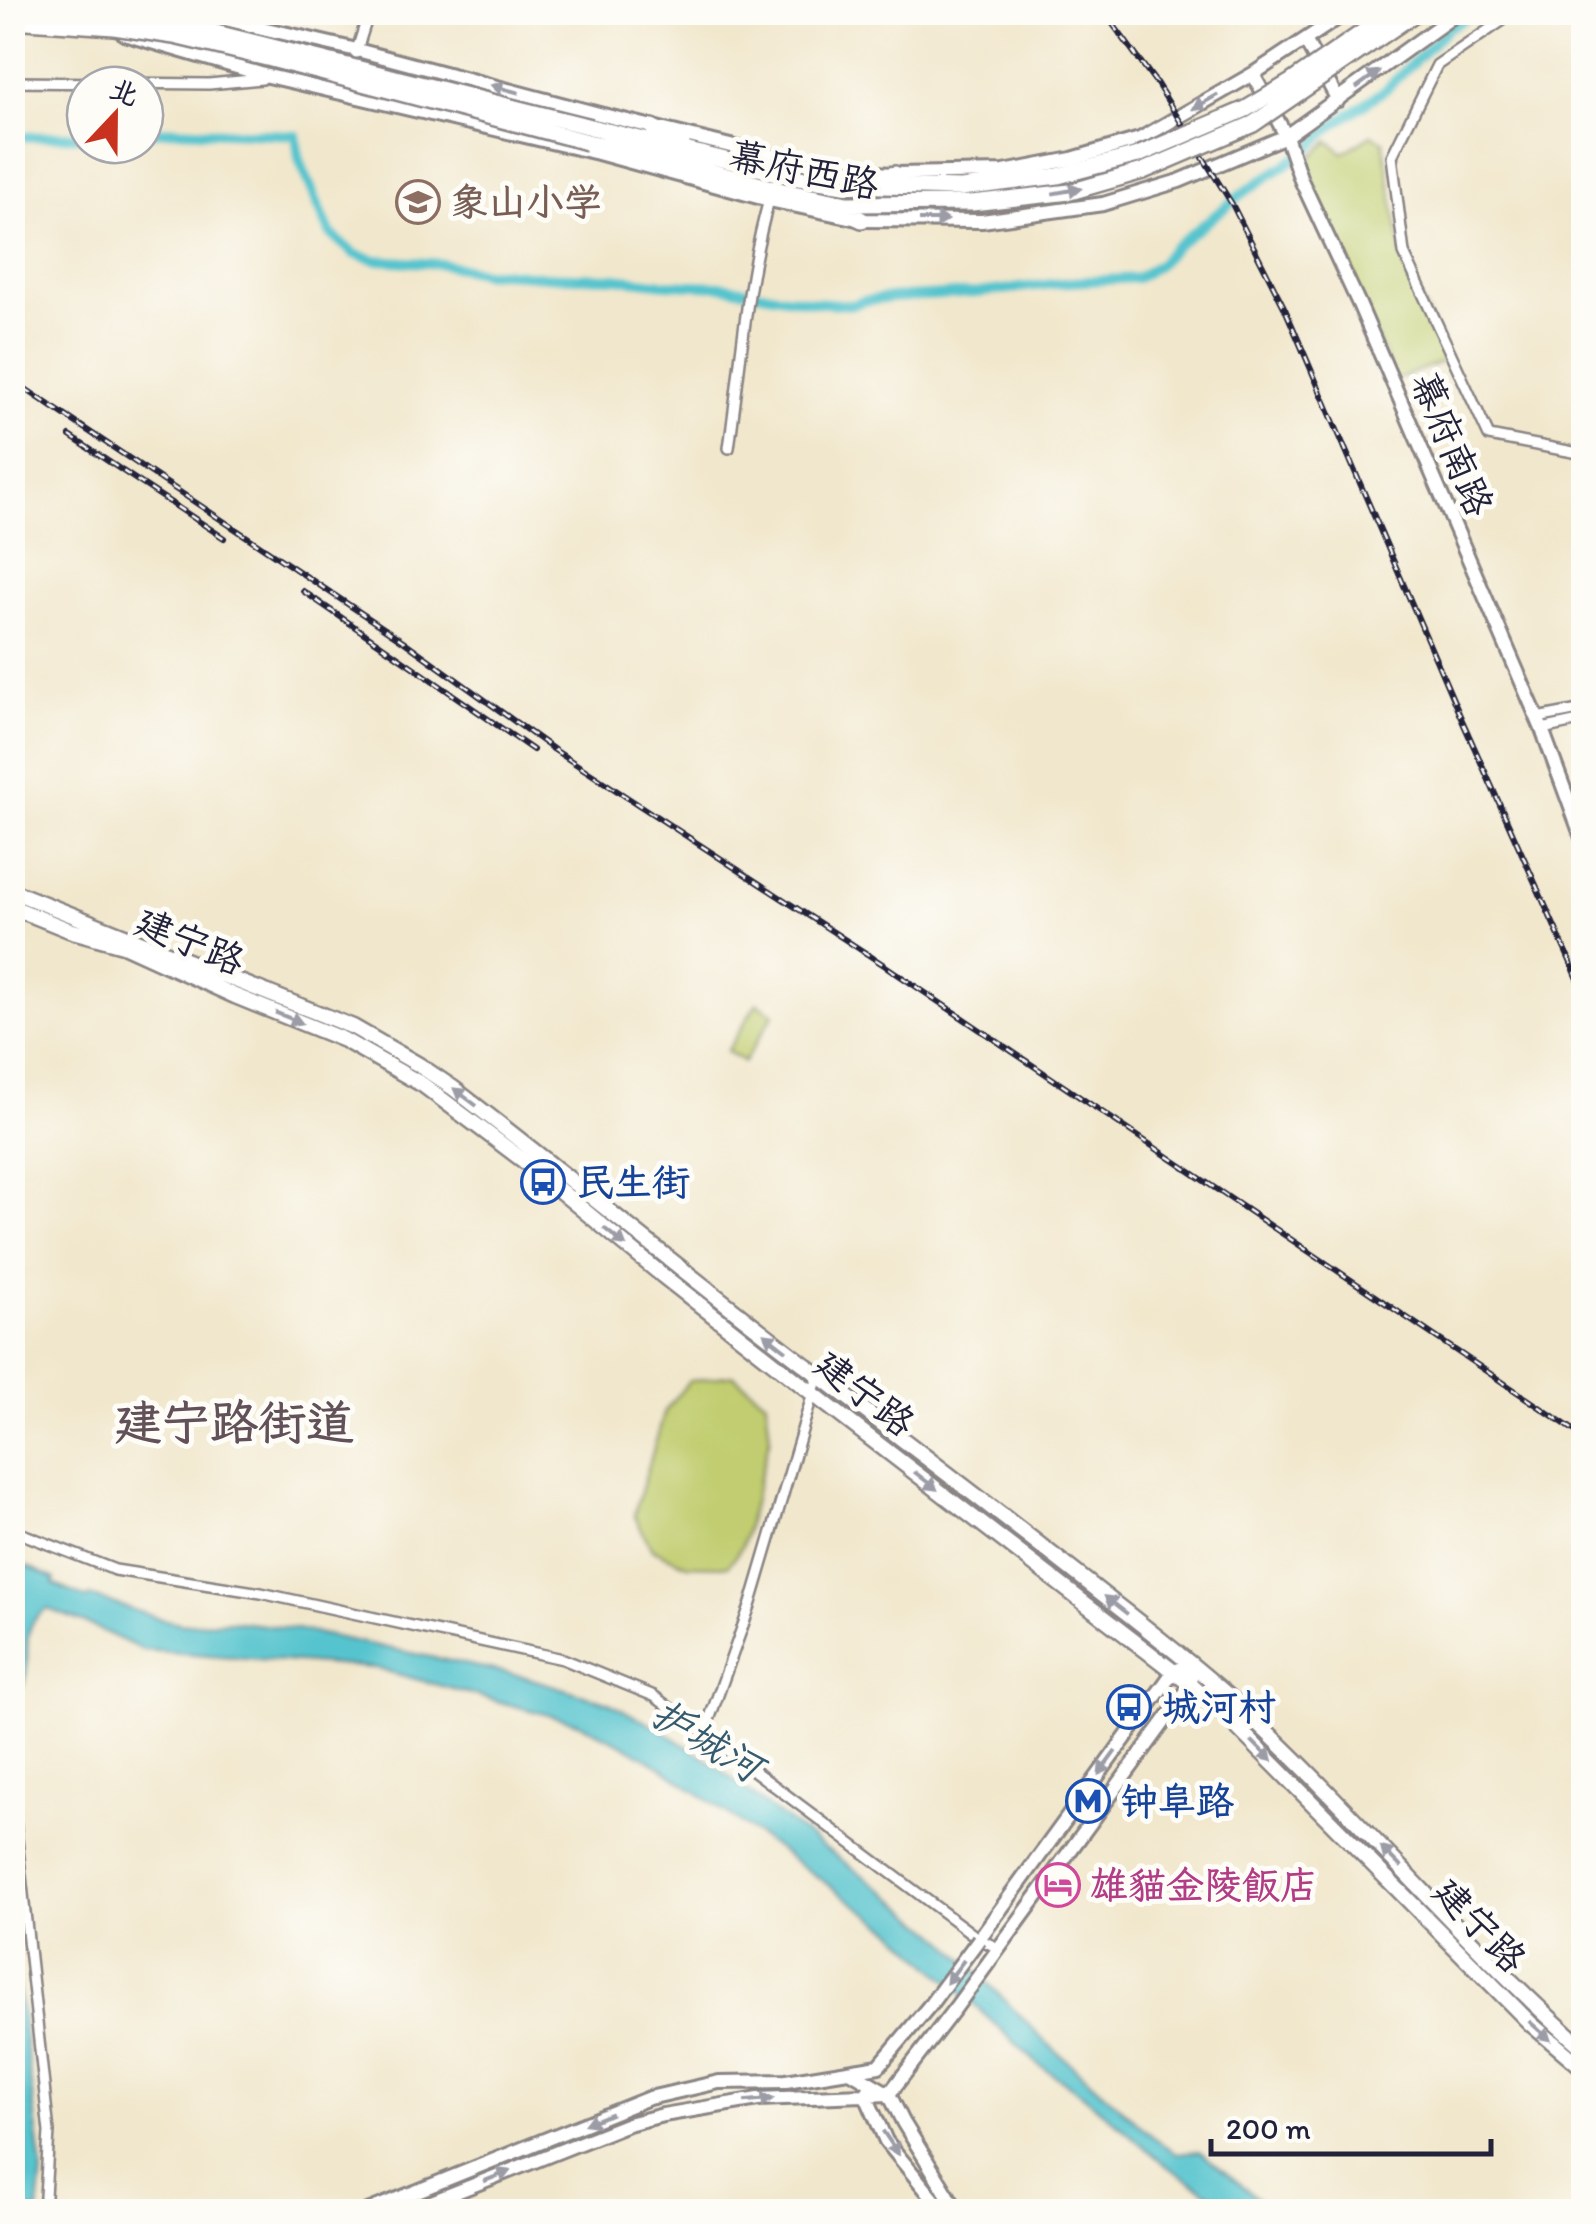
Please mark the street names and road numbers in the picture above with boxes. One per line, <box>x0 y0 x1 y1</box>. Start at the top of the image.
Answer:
street label: 幕府西路 <box>725 132 883 208</box>
street label: 幕府南路 <box>1401 365 1503 523</box>
street label: 建宁路 <box>129 898 251 984</box>
street label: 建宁路 <box>806 1340 924 1446</box>
street label: 建宁路 <box>1424 1868 1536 1982</box>

